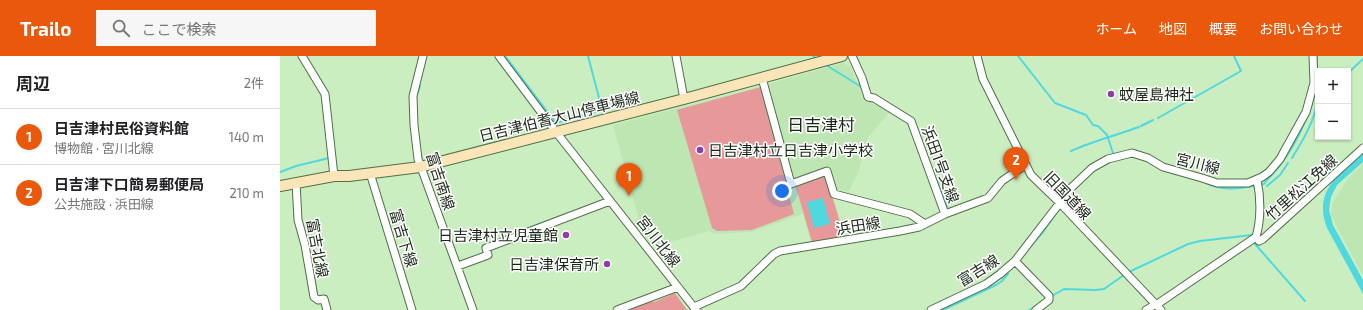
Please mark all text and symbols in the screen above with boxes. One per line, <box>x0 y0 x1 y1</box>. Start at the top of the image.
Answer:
search box <box>96 10 376 46</box>
text: Trailo <box>20 17 72 40</box>
icon: search <box>110 17 132 39</box>
text: ここで検索 <box>142 20 217 38</box>
text: ホーム <box>1095 20 1137 37</box>
text: 地図 <box>1159 20 1187 37</box>
text: 概要 <box>1209 20 1237 37</box>
text: お問い合わせ <box>1259 20 1343 37</box>
map controls <box>1315 68 1351 140</box>
button: + <box>1315 68 1351 104</box>
text: 周辺 <box>16 73 50 93</box>
text: 2件 <box>244 75 264 91</box>
place label: 蚊屋島神社 <box>1119 85 1194 103</box>
street label: 日吉津伯耆大山停車場線 <box>477 87 641 145</box>
marker: 蚊屋島神社 <box>1106 89 1116 99</box>
button: − <box>1315 104 1351 140</box>
district label: 日吉津村 <box>787 114 855 134</box>
text: 日吉津村民俗資料館 <box>54 119 189 137</box>
street label: 浜田1号支線 <box>919 123 963 205</box>
text: 1 <box>26 129 32 145</box>
text: 140 m <box>229 129 264 145</box>
text: 博物館 · 宮川北線 <box>54 140 154 156</box>
place label: 日吉津村立日吉津小学校 <box>708 141 873 159</box>
marker: 日吉津村立日吉津小学校 <box>695 145 705 155</box>
pin: 2 <box>1003 147 1029 180</box>
street label: 宮川線 <box>1174 149 1222 177</box>
street label: 富吉南線 <box>423 150 459 212</box>
street label: 竹里松江免線 <box>1262 150 1340 224</box>
pin: 1 <box>616 163 642 196</box>
street label: 旧国道線 <box>1041 167 1095 223</box>
text: 日吉津下口簡易郵便局 <box>54 175 204 193</box>
your location <box>772 181 792 201</box>
text: 2 <box>25 185 33 201</box>
text: 210 m <box>229 185 264 201</box>
text: 公共施設 · 浜田線 <box>54 196 154 212</box>
street label: 富吉下線 <box>387 207 421 269</box>
street label: 宮川北線 <box>633 212 685 270</box>
street label: 浜田線 <box>834 213 882 237</box>
street label: 富吉北線 <box>303 217 333 279</box>
place label: 日吉津村立児童館 <box>438 226 558 244</box>
marker: 日吉津村立児童館 <box>561 230 571 240</box>
street label: 富吉線 <box>954 250 1002 290</box>
place label: 日吉津保育所 <box>509 255 599 273</box>
marker: 日吉津保育所 <box>602 259 612 269</box>

